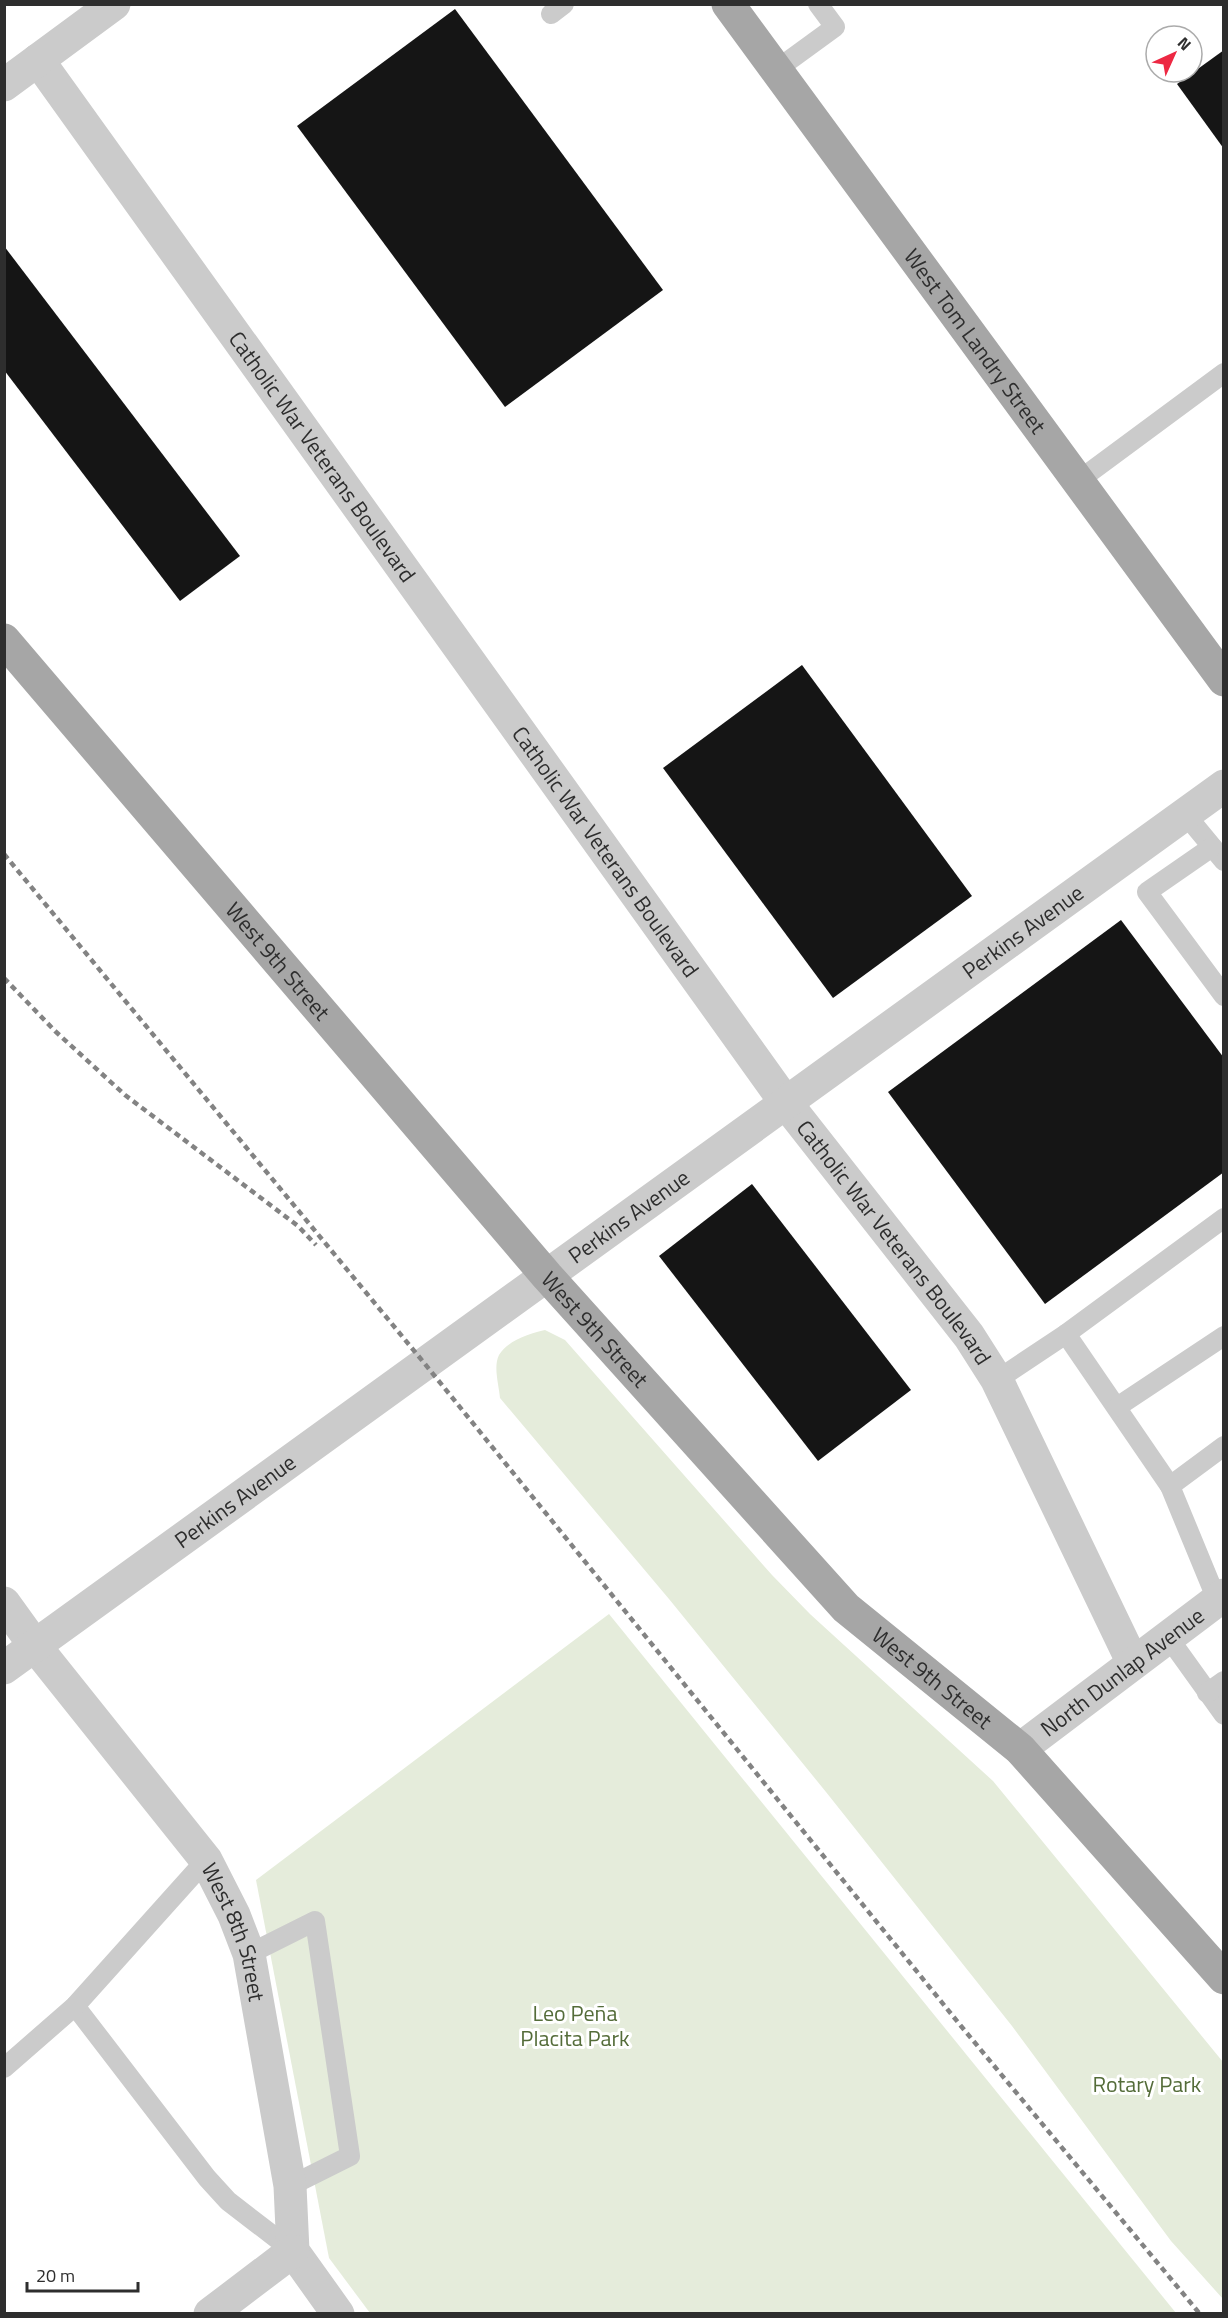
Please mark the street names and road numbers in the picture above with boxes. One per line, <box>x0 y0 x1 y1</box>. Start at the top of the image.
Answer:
street label: West Tom Landry Street <box>896 241 1055 441</box>
street label: Catholic War Veterans Boulevard <box>221 324 424 589</box>
street label: Catholic War Veterans Boulevard <box>504 719 707 984</box>
street label: Perkins Avenue <box>955 876 1091 987</box>
street label: West 9th Street <box>218 894 339 1028</box>
street label: Catholic War Veterans Boulevard <box>788 1113 1000 1372</box>
street label: Perkins Avenue <box>561 1161 697 1272</box>
street label: West 9th Street <box>533 1263 657 1395</box>
street label: Perkins Avenue <box>167 1445 303 1557</box>
street label: North Dunlap Avenue <box>1033 1599 1211 1745</box>
street label: West 9th Street <box>865 1619 1000 1737</box>
street label: West 8th Street <box>193 1857 274 2004</box>

